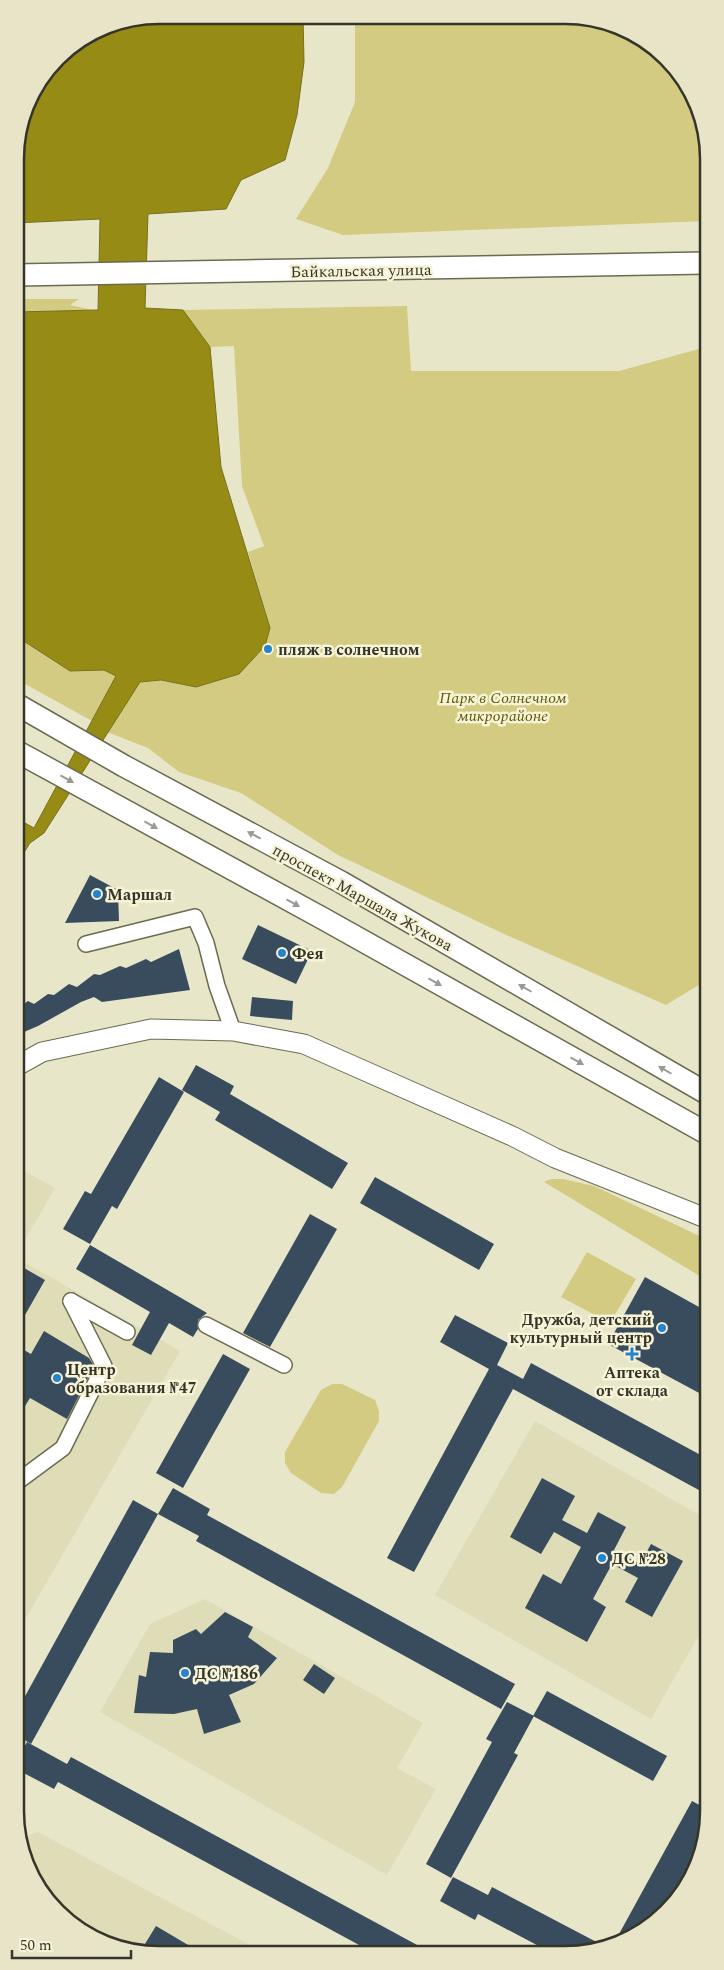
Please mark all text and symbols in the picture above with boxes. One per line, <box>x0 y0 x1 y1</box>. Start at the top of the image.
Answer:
street label: Байкальская улица <box>290 258 432 284</box>
place label: пляж в солнечном <box>278 638 420 662</box>
marker: пляж в солнечном <box>262 643 274 655</box>
park label: Парк в Солнечном микрорайоне <box>439 686 567 728</box>
one-way arrow <box>61 775 74 784</box>
one-way arrow <box>144 821 157 830</box>
one-way arrow <box>246 831 261 839</box>
street label: проспект Маршала Жукова <box>268 838 457 958</box>
place label: Маршал <box>107 883 172 907</box>
marker: Маршал <box>91 888 103 900</box>
one-way arrow <box>286 899 301 907</box>
place label: Фея <box>292 942 324 966</box>
marker: Фея <box>276 947 288 959</box>
one-way arrow <box>428 978 443 986</box>
one-way arrow <box>518 984 531 993</box>
one-way arrow <box>570 1057 585 1065</box>
one-way arrow <box>658 1066 673 1074</box>
place label: Дружба, детский культурный центр <box>510 1308 652 1350</box>
marker: Дружба, детский культурный центр <box>656 1322 668 1334</box>
marker: Аптека от склада <box>626 1348 638 1360</box>
place label: Центр образования №47 <box>67 1358 197 1400</box>
place label: Аптека от склада <box>596 1361 669 1403</box>
marker: Центр образования №47 <box>51 1372 63 1384</box>
place label: ДС №28 <box>612 1547 666 1571</box>
marker: ДС №28 <box>596 1552 608 1564</box>
place label: ДС №186 <box>195 1662 258 1686</box>
marker: ДС №186 <box>179 1667 191 1679</box>
scale bar <box>12 1928 131 1960</box>
text: 50 m <box>20 1934 52 1957</box>

